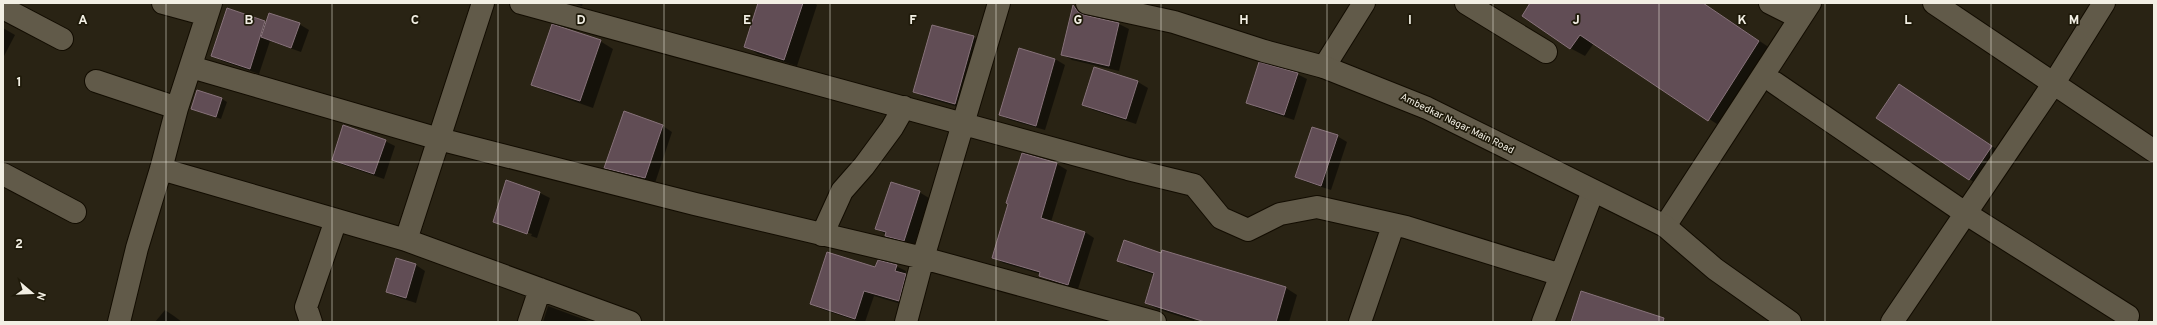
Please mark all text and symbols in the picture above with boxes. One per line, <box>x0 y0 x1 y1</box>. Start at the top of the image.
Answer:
text: A <box>78 13 88 29</box>
text: B <box>245 13 254 29</box>
text: C <box>411 13 419 29</box>
text: D <box>576 13 586 29</box>
text: E <box>743 13 751 29</box>
text: F <box>909 13 917 29</box>
text: G <box>1074 13 1083 29</box>
text: H <box>1239 13 1249 29</box>
text: I <box>1408 13 1412 29</box>
text: J <box>1572 13 1580 29</box>
text: K <box>1737 13 1747 29</box>
text: L <box>1904 13 1912 29</box>
text: M <box>2069 13 2079 29</box>
text: 1 <box>16 75 22 91</box>
street label: Ambedkar Nagar Main Road <box>1398 91 1516 157</box>
text: 2 <box>15 237 23 253</box>
north arrow <box>12 273 52 313</box>
text: N <box>33 290 48 302</box>

